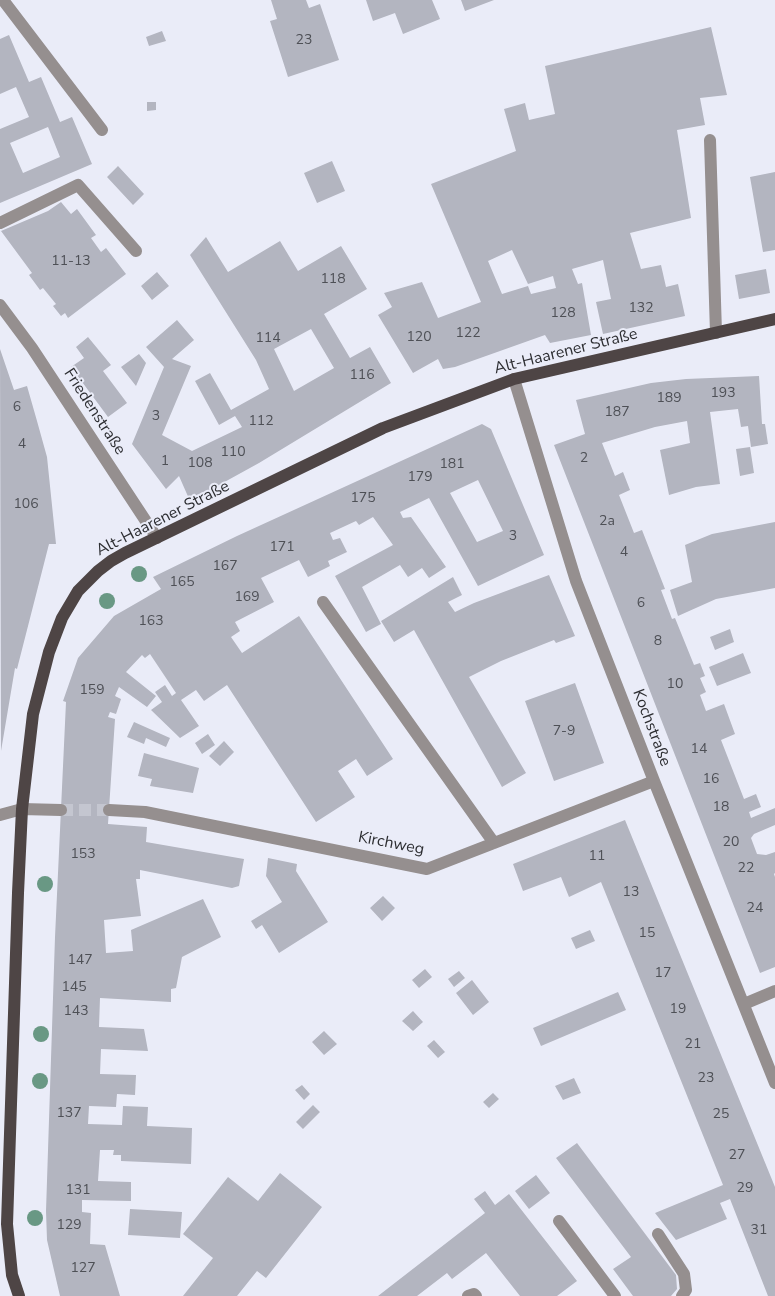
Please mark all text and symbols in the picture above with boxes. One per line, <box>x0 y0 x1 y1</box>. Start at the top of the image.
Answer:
house number: 23 <box>296 33 312 49</box>
house number: 11-13 <box>51 254 91 270</box>
house number: 118 <box>320 272 346 288</box>
house number: 132 <box>628 301 654 317</box>
house number: 128 <box>550 306 576 322</box>
street label: Alt-Haarener Straße <box>492 325 640 379</box>
house number: 122 <box>455 326 481 342</box>
house number: 120 <box>406 330 432 346</box>
house number: 114 <box>255 331 281 347</box>
street label: Friedenstraße <box>59 365 129 459</box>
house number: 116 <box>349 368 375 384</box>
house number: 193 <box>710 386 736 402</box>
house number: 189 <box>656 391 682 407</box>
house number: 6 <box>13 400 21 416</box>
house number: 187 <box>604 405 630 421</box>
house number: 3 <box>152 409 160 425</box>
house number: 112 <box>248 414 274 430</box>
house number: 4 <box>18 437 26 453</box>
house number: 110 <box>220 445 246 461</box>
house number: 2 <box>580 451 588 467</box>
house number: 1 <box>161 454 169 470</box>
house number: 108 <box>187 456 213 472</box>
house number: 181 <box>439 457 465 473</box>
house number: 179 <box>407 470 433 486</box>
street label: Alt-Haarener Straße <box>93 477 233 561</box>
house number: 175 <box>350 491 376 507</box>
house number: 106 <box>13 497 39 513</box>
house number: 2a <box>599 514 615 530</box>
house number: 3 <box>509 529 517 545</box>
house number: 171 <box>269 540 295 556</box>
house number: 4 <box>620 545 628 561</box>
house number: 167 <box>212 559 238 575</box>
house number: 165 <box>169 575 195 591</box>
house number: 169 <box>234 590 260 606</box>
house number: 6 <box>637 596 645 612</box>
house number: 163 <box>138 614 164 630</box>
house number: 8 <box>654 634 662 650</box>
house number: 10 <box>667 677 683 693</box>
house number: 159 <box>79 683 105 699</box>
street label: Kochstraße <box>628 687 674 769</box>
house number: 7-9 <box>553 724 575 740</box>
house number: 14 <box>691 742 707 758</box>
house number: 16 <box>703 772 719 788</box>
house number: 18 <box>713 800 729 816</box>
street label: Kirchweg <box>356 828 426 860</box>
house number: 20 <box>723 835 739 851</box>
house number: 153 <box>70 847 96 863</box>
house number: 11 <box>589 849 605 865</box>
house number: 22 <box>738 861 754 877</box>
house number: 13 <box>623 885 639 901</box>
house number: 24 <box>747 901 763 917</box>
house number: 15 <box>639 926 655 942</box>
house number: 147 <box>67 953 93 969</box>
house number: 17 <box>655 966 671 982</box>
house number: 145 <box>61 980 87 996</box>
house number: 19 <box>670 1002 686 1018</box>
house number: 143 <box>63 1004 89 1020</box>
house number: 21 <box>685 1037 701 1053</box>
house number: 23 <box>698 1071 714 1087</box>
house number: 137 <box>56 1106 82 1122</box>
house number: 25 <box>713 1107 729 1123</box>
house number: 27 <box>729 1148 745 1164</box>
house number: 29 <box>737 1181 753 1197</box>
house number: 131 <box>65 1183 91 1199</box>
house number: 129 <box>56 1218 82 1234</box>
house number: 31 <box>751 1223 767 1239</box>
house number: 127 <box>70 1261 96 1277</box>

